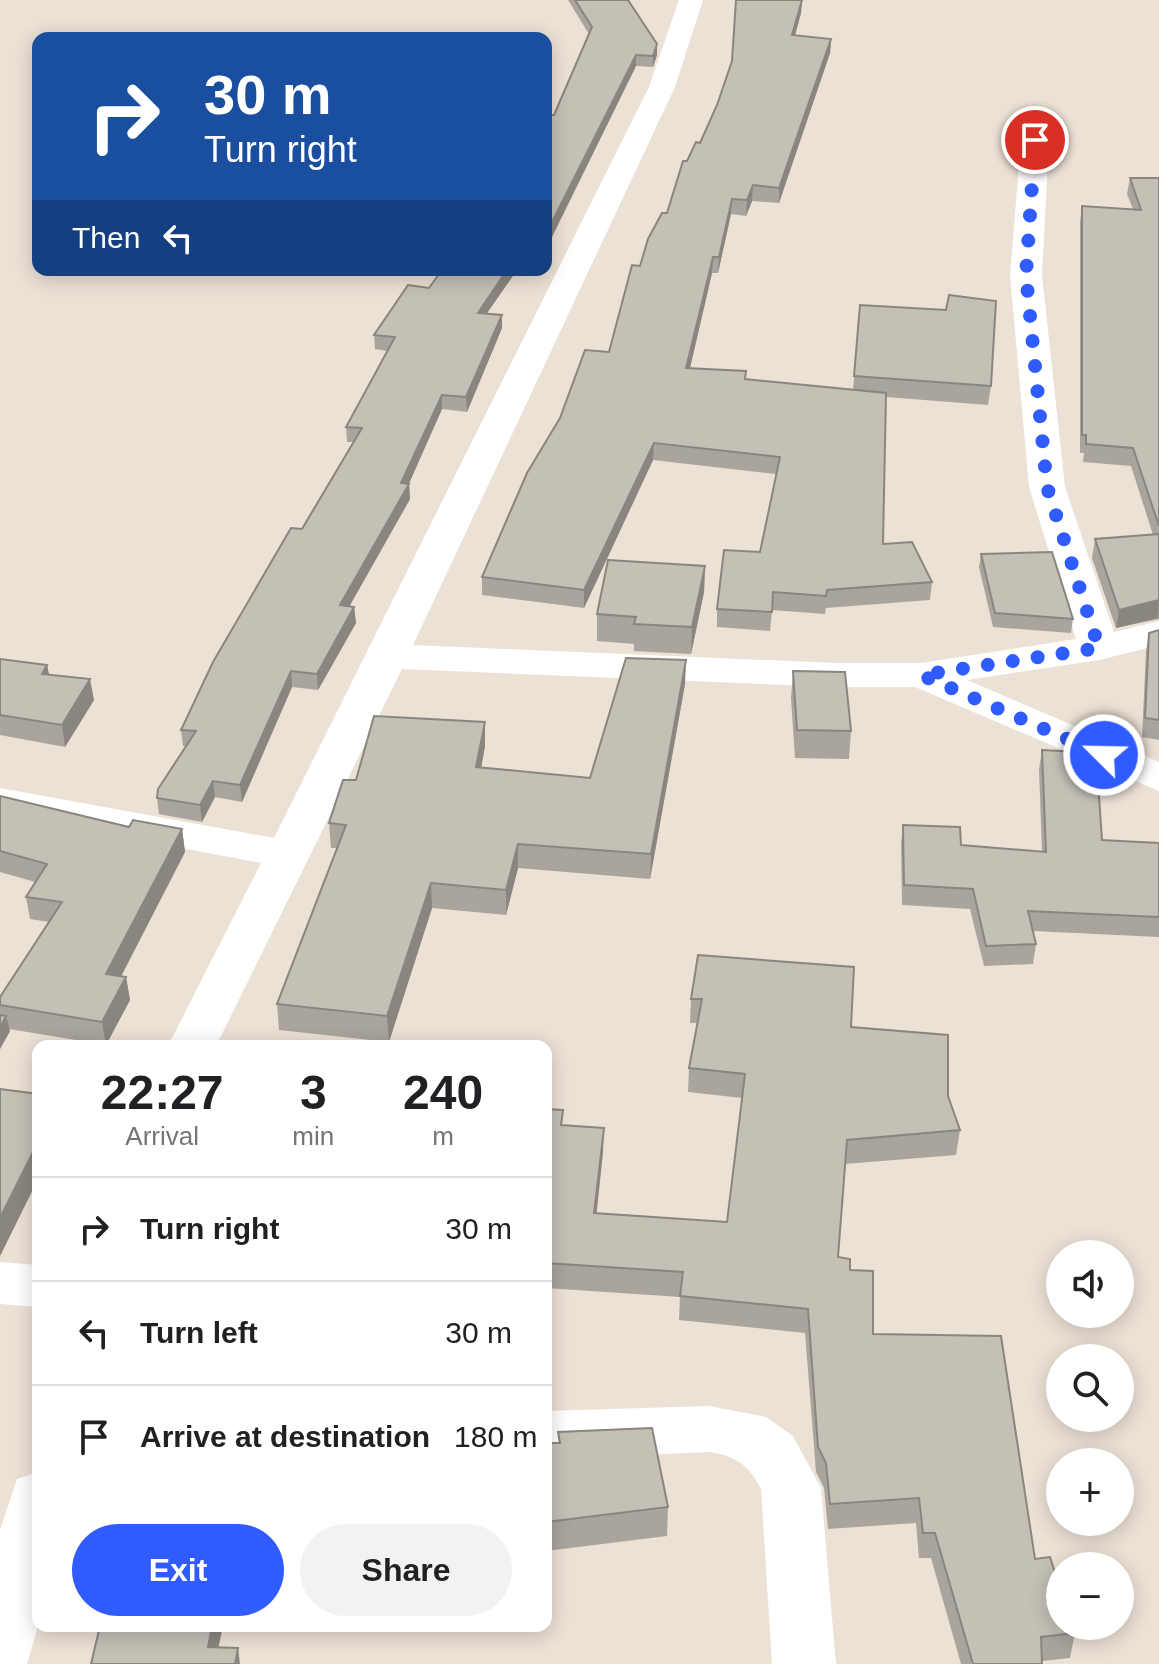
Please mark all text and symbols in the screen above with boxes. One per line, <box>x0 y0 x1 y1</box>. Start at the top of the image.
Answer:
text: 30 m <box>204 63 332 126</box>
icon: right <box>72 64 176 168</box>
pin <box>1001 106 1069 174</box>
icon: arrive <box>1013 118 1057 162</box>
text: Turn right <box>204 129 357 170</box>
icon: left <box>156 216 200 260</box>
text: Then <box>72 221 140 254</box>
position arrow <box>1062 713 1146 797</box>
text: 22:27 <box>101 1066 224 1119</box>
text: 3 <box>300 1066 327 1119</box>
text: 240 <box>403 1066 483 1119</box>
text: Arrival <box>125 1121 199 1151</box>
text: min <box>292 1121 334 1151</box>
text: m <box>432 1121 454 1151</box>
icon: right <box>72 1207 116 1251</box>
text: Turn right <box>140 1212 279 1245</box>
text: 30 m <box>445 1212 512 1245</box>
map controls <box>1046 1240 1134 1640</box>
button: sound <box>1046 1240 1134 1328</box>
icon: left <box>72 1311 116 1355</box>
text: Turn left <box>140 1316 258 1349</box>
text: 30 m <box>445 1316 512 1349</box>
button: search <box>1046 1344 1134 1432</box>
icon: arrive <box>72 1415 116 1459</box>
text: Arrive at destination <box>140 1420 430 1453</box>
text: 180 m <box>454 1420 537 1453</box>
button: + <box>1046 1448 1134 1536</box>
button: Exit <box>72 1524 284 1616</box>
button: Share <box>300 1524 512 1616</box>
button: − <box>1046 1552 1134 1640</box>

